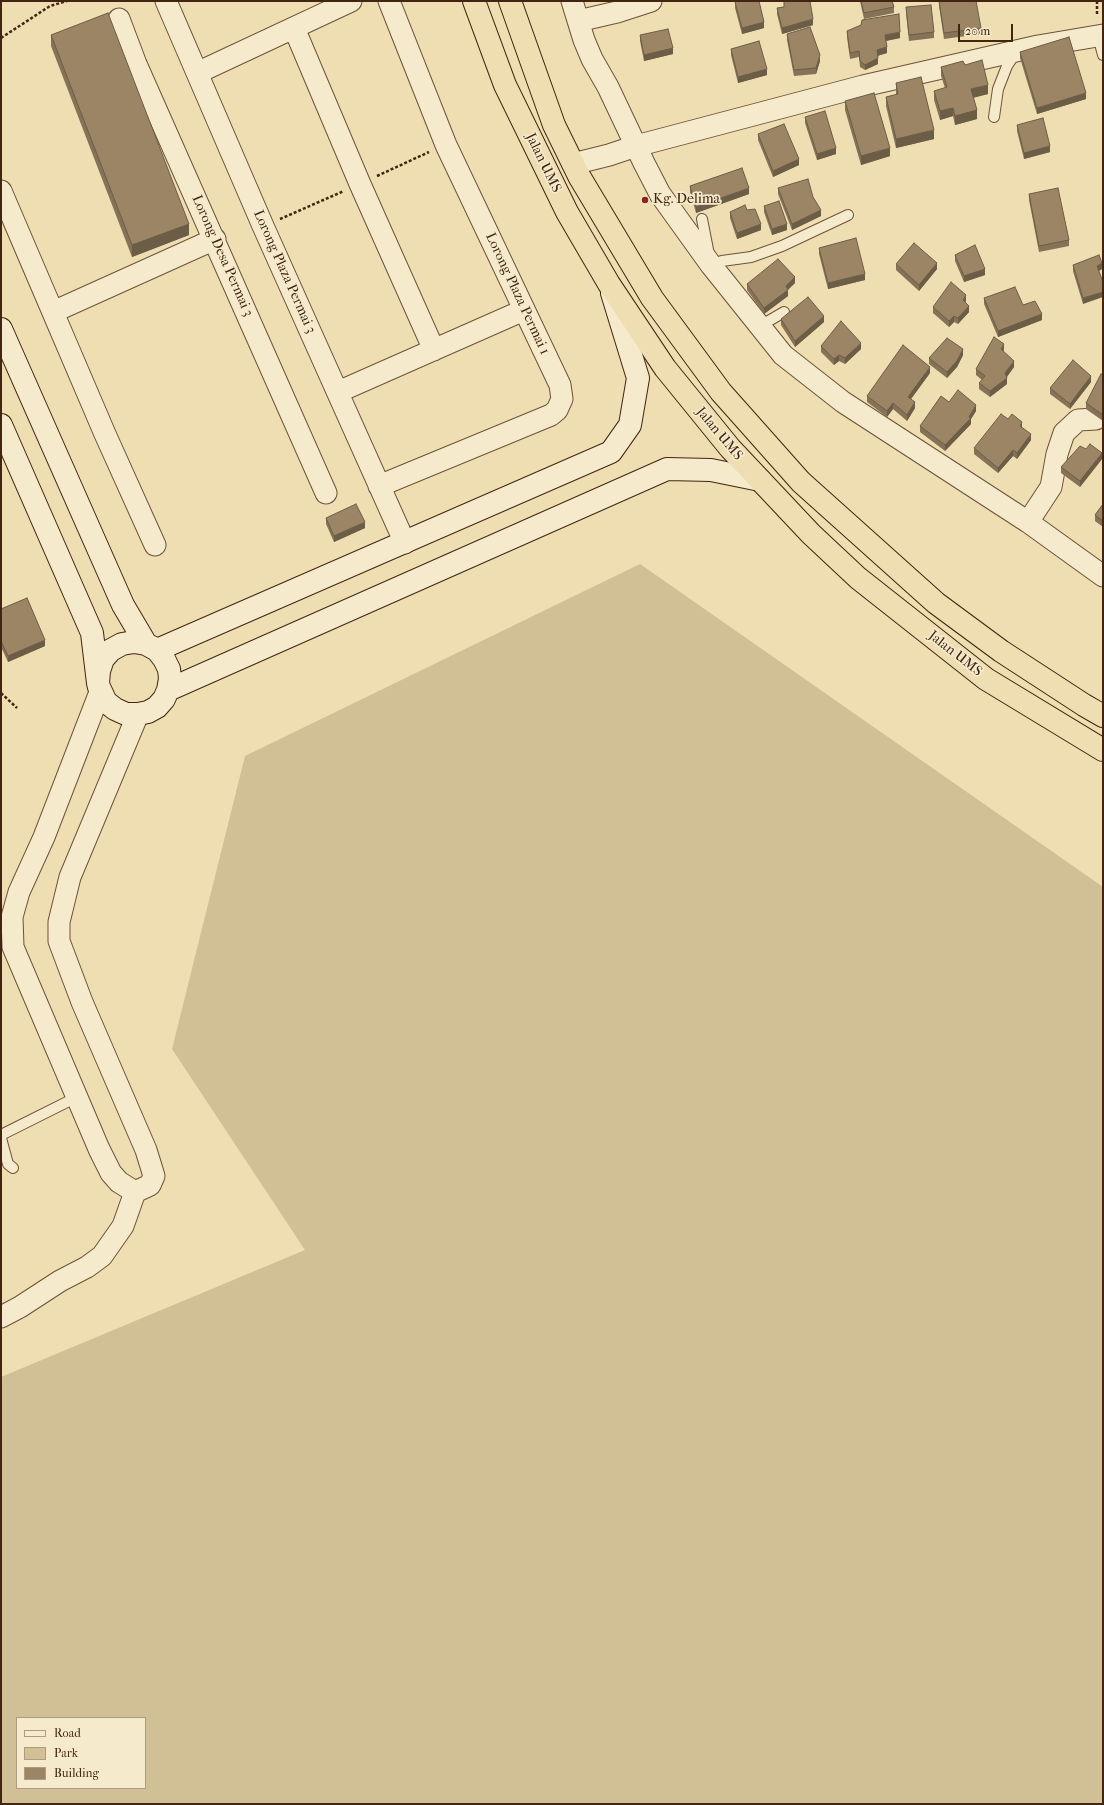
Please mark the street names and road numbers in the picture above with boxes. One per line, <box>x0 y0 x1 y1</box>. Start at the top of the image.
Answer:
street label: Jalan UMS <box>521 131 565 195</box>
street label: Lorong Desa Permai 3 <box>188 193 256 319</box>
street label: Lorong Plaza Permai 3 <box>249 208 319 336</box>
street label: Lorong Plaza Permai 1 <box>481 230 553 358</box>
street label: Jalan UMS <box>692 404 746 464</box>
street label: Jalan UMS <box>925 628 985 680</box>

